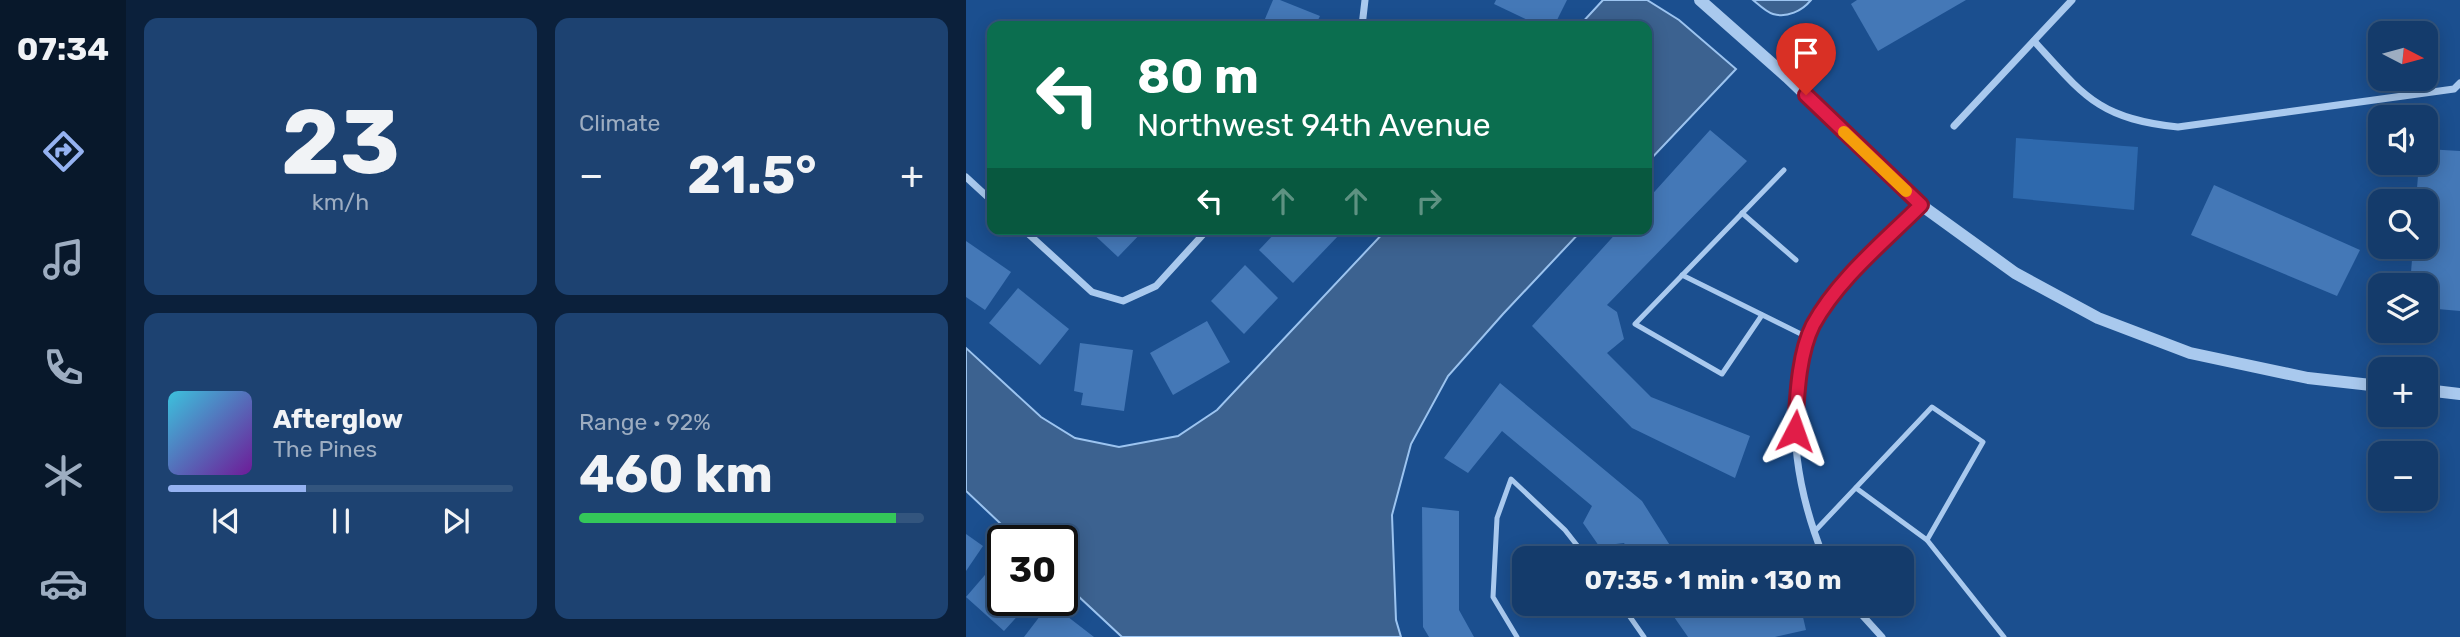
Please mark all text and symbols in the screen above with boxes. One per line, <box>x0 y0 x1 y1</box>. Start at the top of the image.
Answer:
north arrow <box>2368 21 2438 91</box>
map controls <box>2368 21 2438 511</box>
pin <box>1776 23 1836 95</box>
text: 07:34 <box>17 30 109 68</box>
icon: arrive <box>1787 34 1825 72</box>
text: 80 m <box>1137 47 1259 105</box>
icon: left <box>1022 49 1113 140</box>
text: 23 <box>281 88 400 196</box>
button: sound <box>2368 105 2438 175</box>
text: Northwest 94th Avenue <box>1137 106 1491 144</box>
text: Climate <box>579 109 660 137</box>
icon: directions <box>39 127 88 176</box>
text: 21.5° <box>687 144 817 206</box>
text: − <box>579 152 604 198</box>
text: + <box>900 152 924 198</box>
icon: left <box>1191 182 1229 220</box>
icon: ahead <box>1264 182 1302 220</box>
icon: ahead <box>1337 182 1375 220</box>
icon: right <box>1410 182 1448 220</box>
text: km/h <box>312 188 369 216</box>
button: search <box>2368 189 2438 259</box>
icon: music <box>39 235 88 284</box>
button: layers <box>2368 273 2438 343</box>
icon: phone <box>39 343 88 392</box>
button: + <box>2368 357 2438 427</box>
position arrow <box>1758 394 1832 468</box>
text: Afterglow <box>273 404 403 435</box>
text: Range · 92% <box>579 408 711 436</box>
text: The Pines <box>273 435 377 463</box>
button: − <box>2368 441 2438 511</box>
text: 460 km <box>579 443 773 505</box>
icon: climate <box>39 451 88 500</box>
icon: previous <box>207 502 245 540</box>
icon: pause <box>322 502 360 540</box>
icon: next <box>437 502 475 540</box>
speed limit sign: 30 <box>987 525 1078 616</box>
icon: car <box>39 559 88 608</box>
text: 07:35 · 1 min · 130 m <box>1585 565 1841 596</box>

